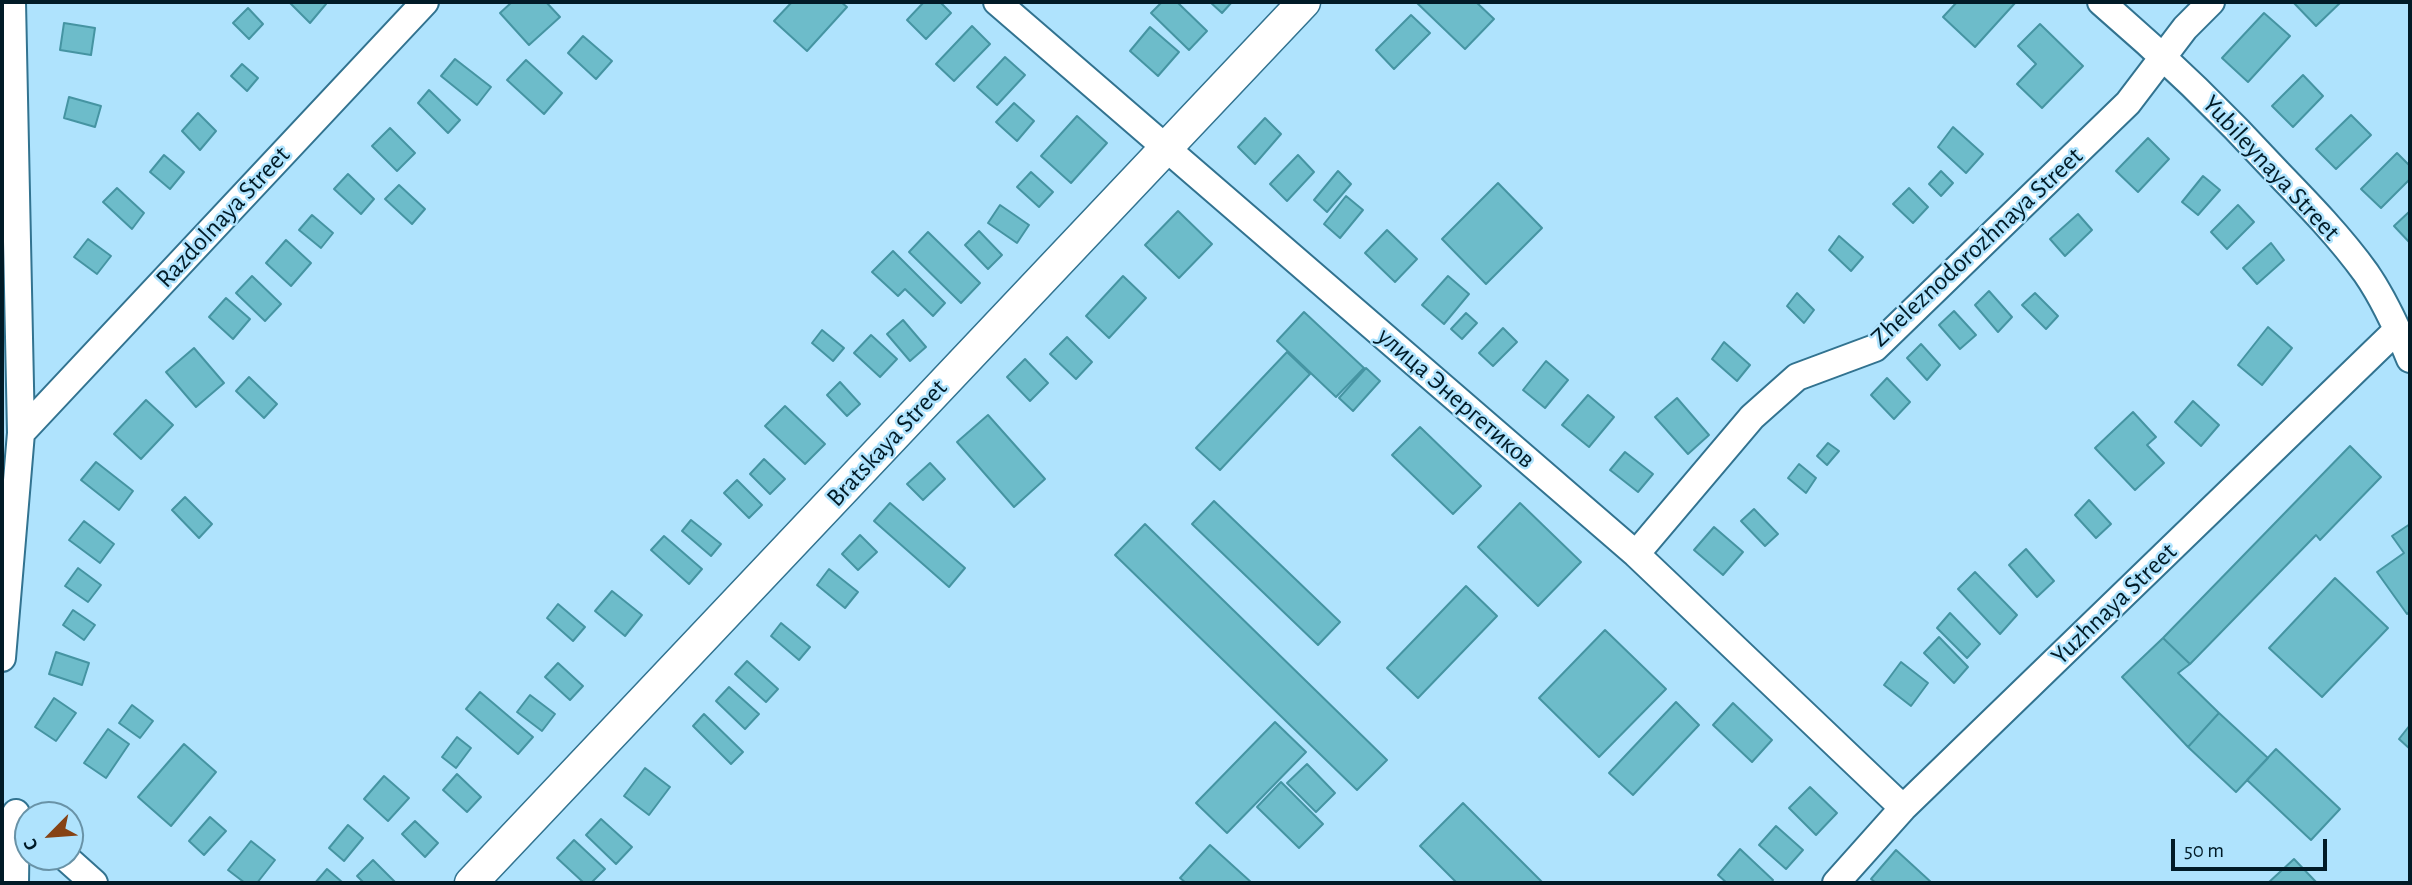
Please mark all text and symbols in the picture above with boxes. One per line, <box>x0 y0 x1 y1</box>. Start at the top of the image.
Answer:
street label: Yubileynaya Street <box>2196 89 2346 247</box>
street label: Razdolnaya Street <box>149 140 297 294</box>
street label: Zheleznodorozhnaya Street <box>1865 141 2089 353</box>
street label: улица Энергетиков <box>1371 321 1541 475</box>
street label: Bratskaya Street <box>820 373 954 513</box>
street label: Yuzhnaya Street <box>2045 536 2183 672</box>
north arrow <box>14 801 84 871</box>
scale bar <box>2174 826 2330 870</box>
text: С <box>20 835 42 853</box>
text: 50 m <box>2184 840 2224 861</box>

